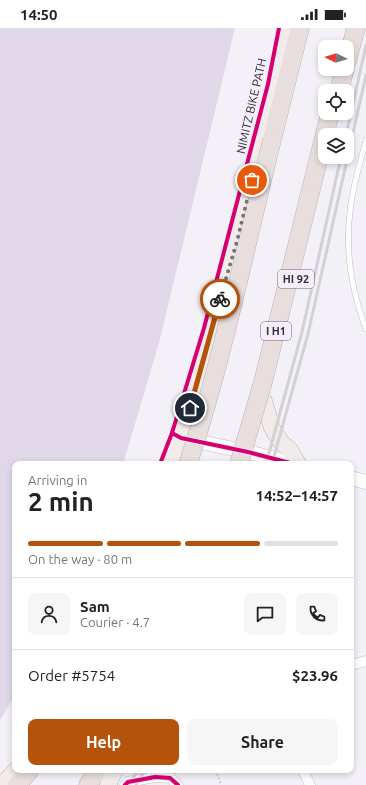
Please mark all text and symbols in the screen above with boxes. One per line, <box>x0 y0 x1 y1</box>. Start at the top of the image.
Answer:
text: 14:50 <box>20 6 58 23</box>
north arrow <box>318 40 354 76</box>
map controls <box>318 40 354 164</box>
street label: NIMITZ BIKE PATH <box>234 57 268 155</box>
button: locate <box>318 84 354 120</box>
button: layers <box>318 128 354 164</box>
pin <box>235 163 269 197</box>
icon: bag <box>241 169 263 191</box>
road number: HI 92 <box>278 270 314 288</box>
courier <box>200 279 240 319</box>
icon: bike <box>209 288 231 310</box>
road number: I H1 <box>261 322 291 340</box>
pin <box>173 391 207 425</box>
icon: home <box>179 397 201 419</box>
text: Arriving in <box>28 473 87 487</box>
text: 2 min <box>28 487 94 516</box>
text: 14:52–14:57 <box>255 487 338 504</box>
text: On the way · 80 m <box>28 552 132 566</box>
button: person <box>28 593 70 635</box>
button: chat <box>244 593 286 635</box>
button: phone <box>296 593 338 635</box>
text: Sam <box>80 598 110 615</box>
text: Courier · 4.7 <box>80 615 150 629</box>
text: Order #5754 <box>28 667 115 684</box>
text: $23.96 <box>292 667 338 684</box>
button: Help <box>28 719 179 765</box>
button: Share <box>187 719 338 765</box>

